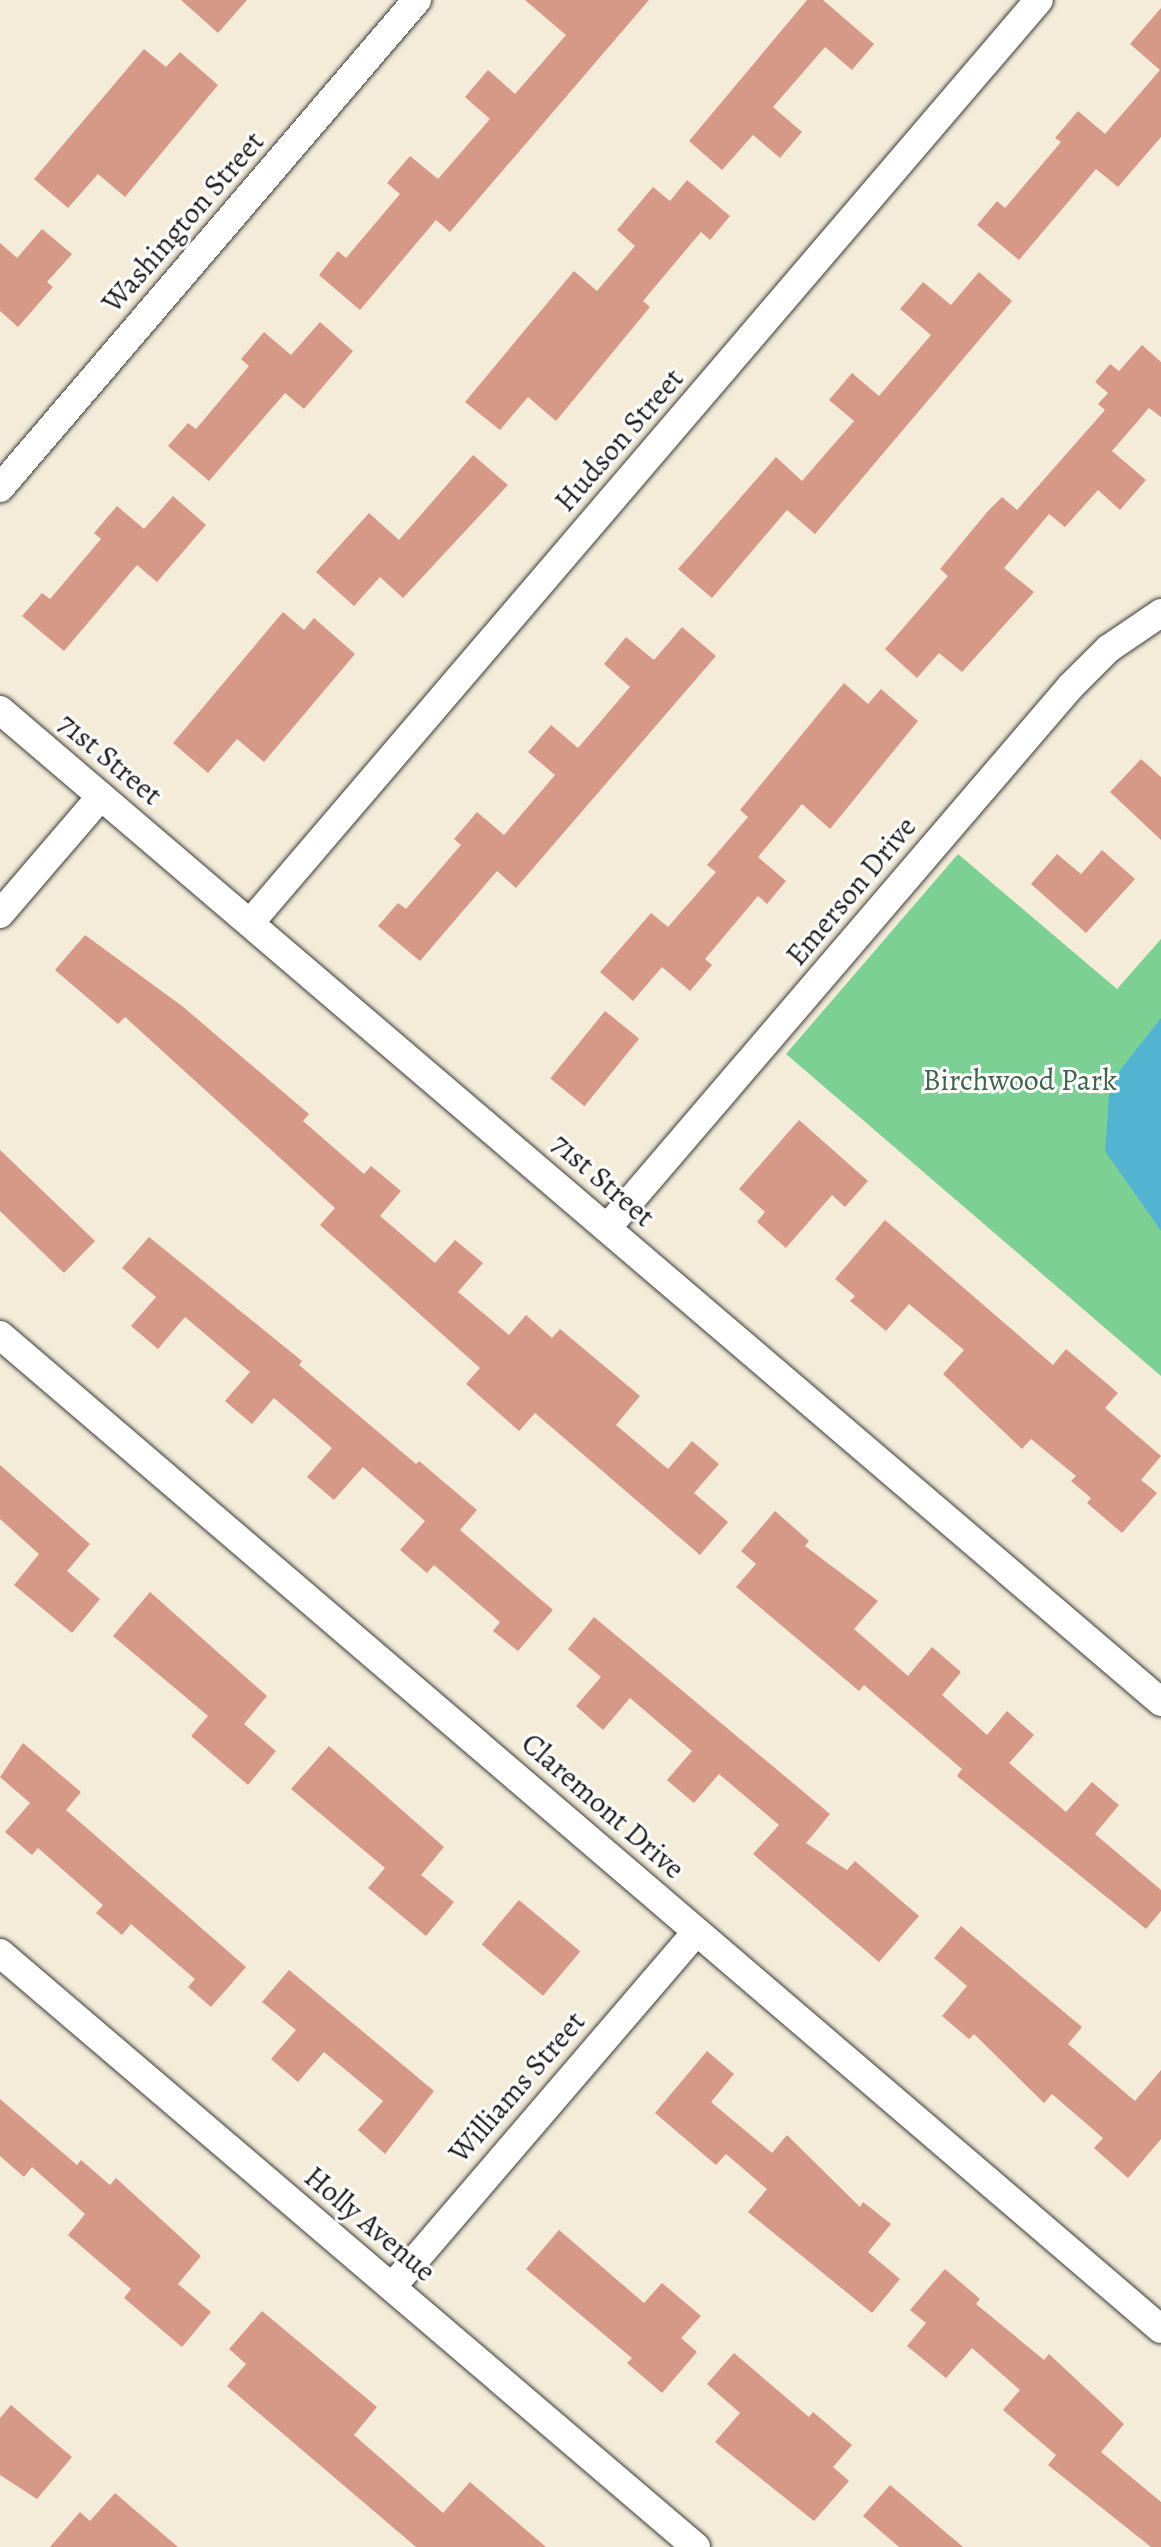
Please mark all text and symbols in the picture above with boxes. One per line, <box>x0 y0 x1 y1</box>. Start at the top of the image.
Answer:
street label: Washington Street <box>94 124 272 320</box>
street label: Hudson Street <box>547 361 691 519</box>
street label: 71st Street <box>51 705 169 813</box>
street label: Emerson Drive <box>778 809 924 973</box>
park label: Birchwood Park <box>923 1062 1117 1098</box>
street label: 71st Street <box>544 1126 662 1234</box>
street label: Claremont Drive <box>514 1725 692 1887</box>
street label: Williams Street <box>441 2004 593 2170</box>
street label: Holly Avenue <box>297 2159 443 2289</box>

